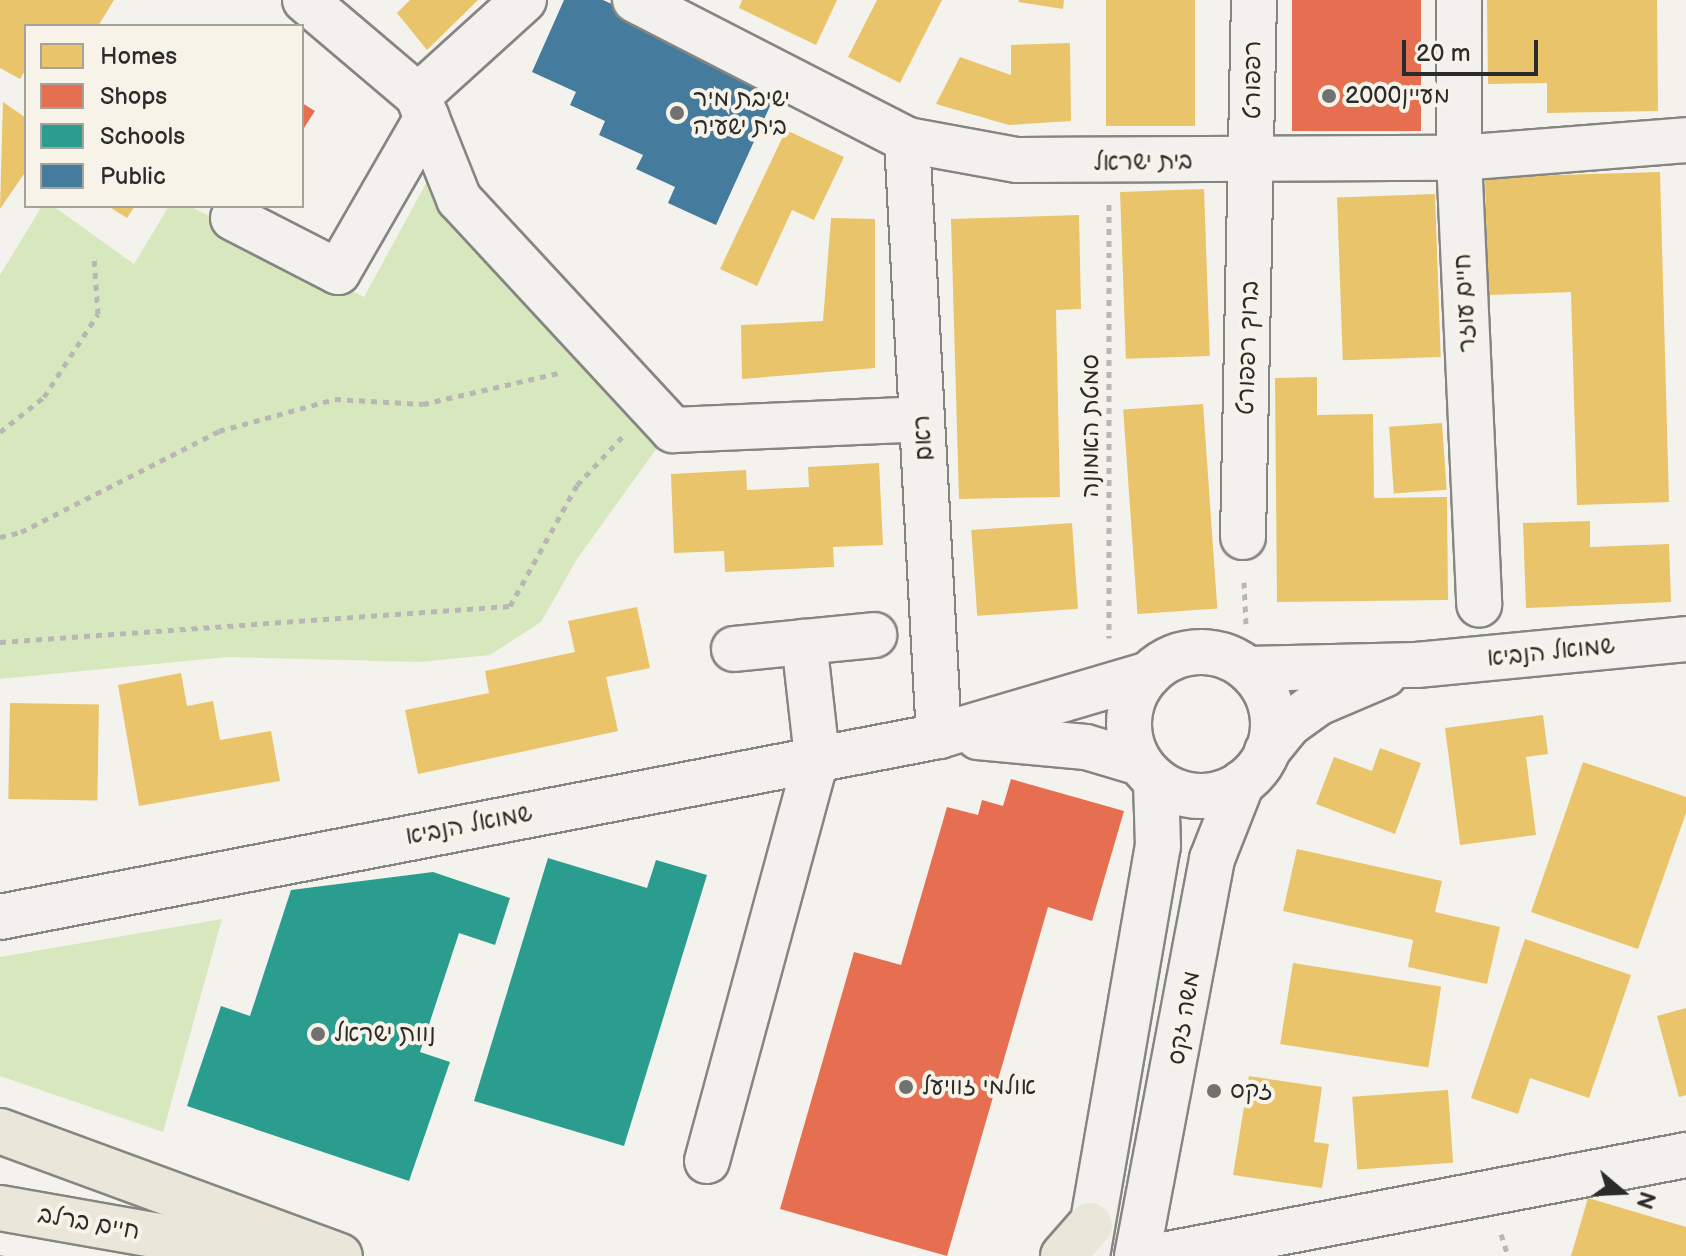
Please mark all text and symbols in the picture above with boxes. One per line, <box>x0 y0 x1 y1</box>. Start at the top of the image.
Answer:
legend <box>24 24 304 208</box>
scale bar <box>1406 24 1542 74</box>
text: 20 m <box>1416 39 1471 68</box>
street label: רפפורט <box>1239 41 1267 119</box>
text: Homes <box>100 42 177 71</box>
text: Shops <box>100 82 167 111</box>
place label: מעיין2000 <box>1345 82 1450 110</box>
place label: ישיבת מיר בית ישעיה <box>693 85 790 141</box>
marker: מעיין2000 <box>1320 87 1338 105</box>
marker: ישיבת מיר בית ישעיה <box>668 104 686 122</box>
text: Schools <box>100 122 185 151</box>
street label: בית ישראל <box>1093 147 1193 177</box>
text: Public <box>100 162 166 191</box>
street label: חיים עוזר <box>1448 253 1482 353</box>
street label: ברוך רפפורט <box>1231 280 1265 416</box>
street label: סמטת האמונה <box>1077 354 1105 498</box>
street label: ראם <box>907 414 939 462</box>
street label: שמואל הנביא <box>1486 631 1616 673</box>
street label: שמואל הנביא <box>403 799 535 851</box>
street label: משה זקס <box>1162 969 1206 1067</box>
place label: נוות ישראל <box>334 1020 436 1048</box>
marker: נוות ישראל <box>309 1025 327 1043</box>
place label: אולמי זוויעל <box>922 1073 1036 1101</box>
place label: זקס <box>1230 1077 1273 1105</box>
marker: אולמי זוויעל <box>897 1078 915 1096</box>
marker: זקס <box>1205 1082 1223 1100</box>
north arrow <box>1582 1152 1662 1232</box>
text: N <box>1630 1188 1661 1212</box>
street label: חיים ברלב <box>36 1200 142 1246</box>

